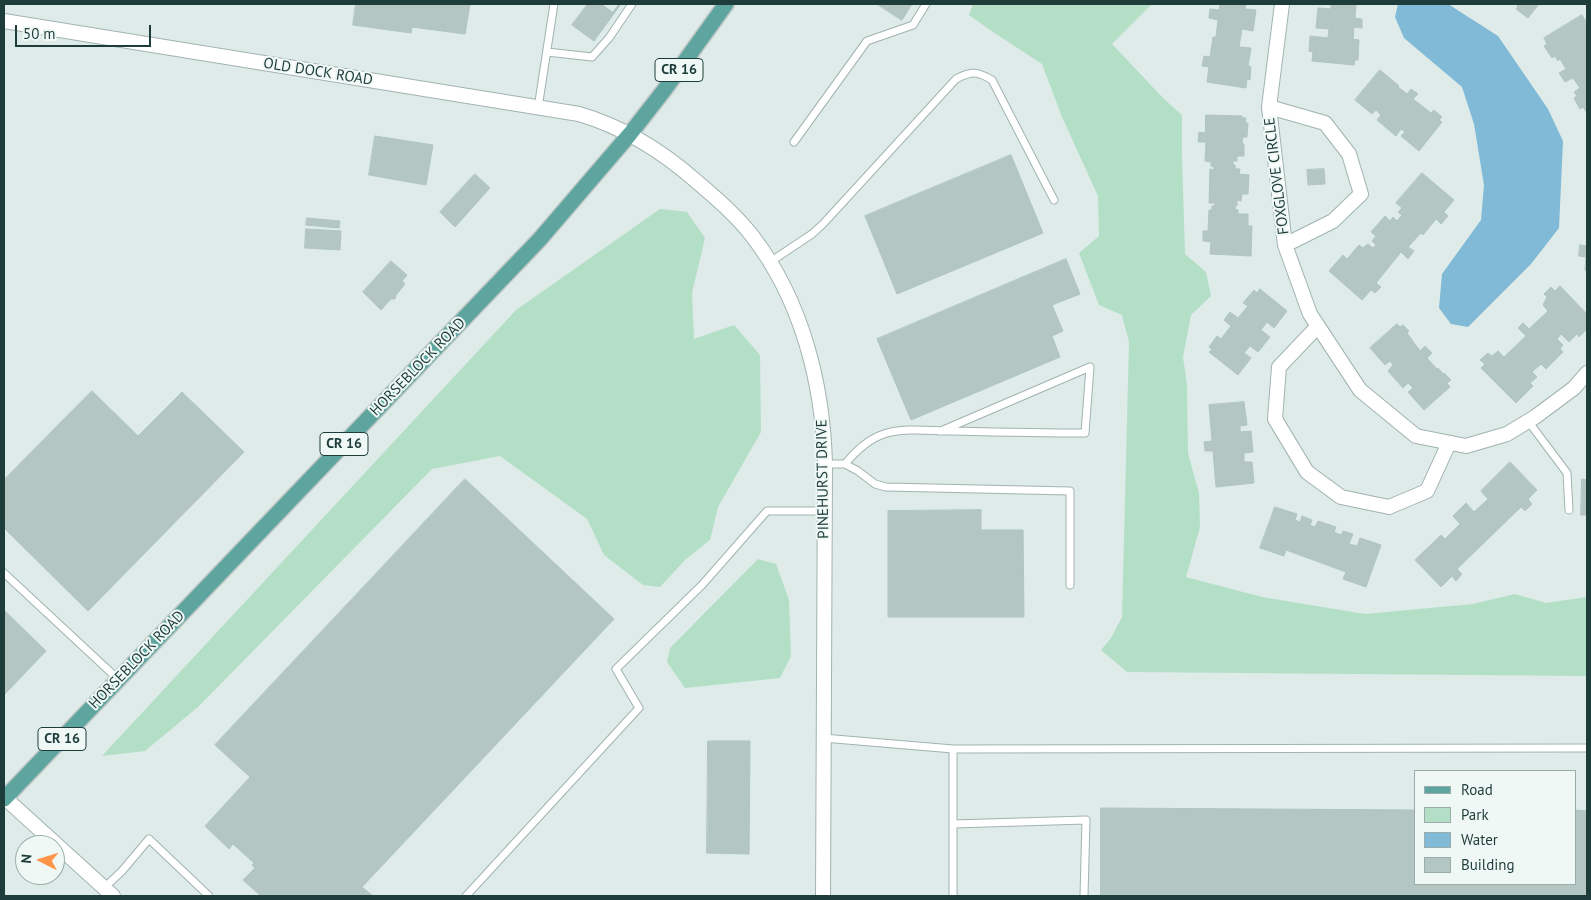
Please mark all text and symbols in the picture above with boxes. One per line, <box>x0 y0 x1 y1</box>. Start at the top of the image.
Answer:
scale bar <box>18 15 154 47</box>
text: 50 m <box>23 24 56 43</box>
street label: OLD DOCK ROAD <box>262 54 374 90</box>
road number: CR 16 <box>655 58 703 82</box>
street label: FOXGLOVE CIRCLE <box>1261 116 1293 236</box>
street label: HORSEBLOCK ROAD <box>367 314 469 420</box>
street label: PINEHURST DRIVE <box>813 419 833 539</box>
road number: CR 16 <box>320 432 368 456</box>
street label: HORSEBLOCK ROAD <box>86 607 188 713</box>
road number: CR 16 <box>38 728 86 751</box>
legend <box>1414 770 1576 885</box>
text: Road <box>1461 780 1493 799</box>
text: Park <box>1461 805 1489 824</box>
text: Water <box>1461 830 1498 849</box>
north arrow <box>15 835 65 885</box>
text: N <box>17 853 35 864</box>
text: Building <box>1461 855 1515 874</box>

